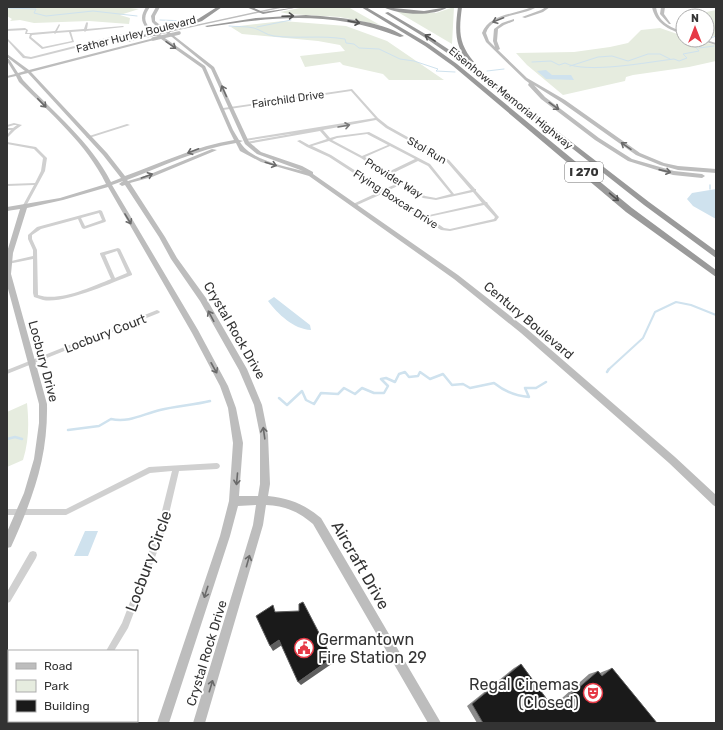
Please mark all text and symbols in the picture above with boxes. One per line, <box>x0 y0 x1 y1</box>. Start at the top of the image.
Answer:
north arrow <box>675 8 715 48</box>
one-way arrow <box>281 12 294 20</box>
text: N <box>691 12 699 25</box>
street label: Father Hurley Boulevard <box>75 13 197 56</box>
one-way arrow <box>493 16 505 24</box>
one-way arrow <box>347 18 360 26</box>
one-way arrow <box>425 34 436 42</box>
one-way arrow <box>166 41 177 49</box>
street label: Eisenhower Memorial Highway <box>446 44 575 152</box>
one-way arrow <box>220 86 227 98</box>
street label: Fairchild Drive <box>251 88 325 111</box>
one-way arrow <box>37 98 47 108</box>
one-way arrow <box>548 102 559 110</box>
one-way arrow <box>337 122 350 130</box>
street label: Stol Run <box>405 134 449 167</box>
one-way arrow <box>621 142 632 150</box>
one-way arrow <box>188 148 200 156</box>
street label: Provider Way <box>362 155 425 201</box>
one-way arrow <box>264 161 277 168</box>
road number: I 270 <box>565 162 603 182</box>
street label: Flying Boxcar Drive <box>351 167 440 232</box>
one-way arrow <box>658 168 671 175</box>
one-way arrow <box>141 172 153 180</box>
one-way arrow <box>609 193 619 202</box>
one-way arrow <box>125 213 133 225</box>
street label: Crystal Rock Drive <box>201 279 269 382</box>
street label: Century Boulevard <box>481 279 577 362</box>
one-way arrow <box>207 310 215 322</box>
street label: Locbury Court <box>62 311 148 356</box>
street label: Locbury Drive <box>25 319 62 403</box>
one-way arrow <box>211 362 219 374</box>
one-way arrow <box>260 427 268 440</box>
one-way arrow <box>233 472 240 485</box>
street label: Locbury Circle <box>121 508 176 614</box>
street label: Aircraft Drive <box>328 518 394 613</box>
one-way arrow <box>245 555 252 568</box>
one-way arrow <box>202 586 209 599</box>
street label: Crystal Rock Drive <box>183 598 230 708</box>
place label: Germantown Fire Station 29 <box>318 630 427 667</box>
public building icon: Germantown Fire Station 29 <box>293 637 315 659</box>
legend <box>8 650 138 722</box>
text: Road <box>44 659 72 673</box>
place label: Regal Cinemas (Closed) <box>469 675 579 712</box>
text: Park <box>44 679 70 693</box>
one-way arrow <box>208 679 215 692</box>
theatre icon: Regal Cinemas (Closed) <box>582 682 604 704</box>
text: Building <box>44 699 90 713</box>

